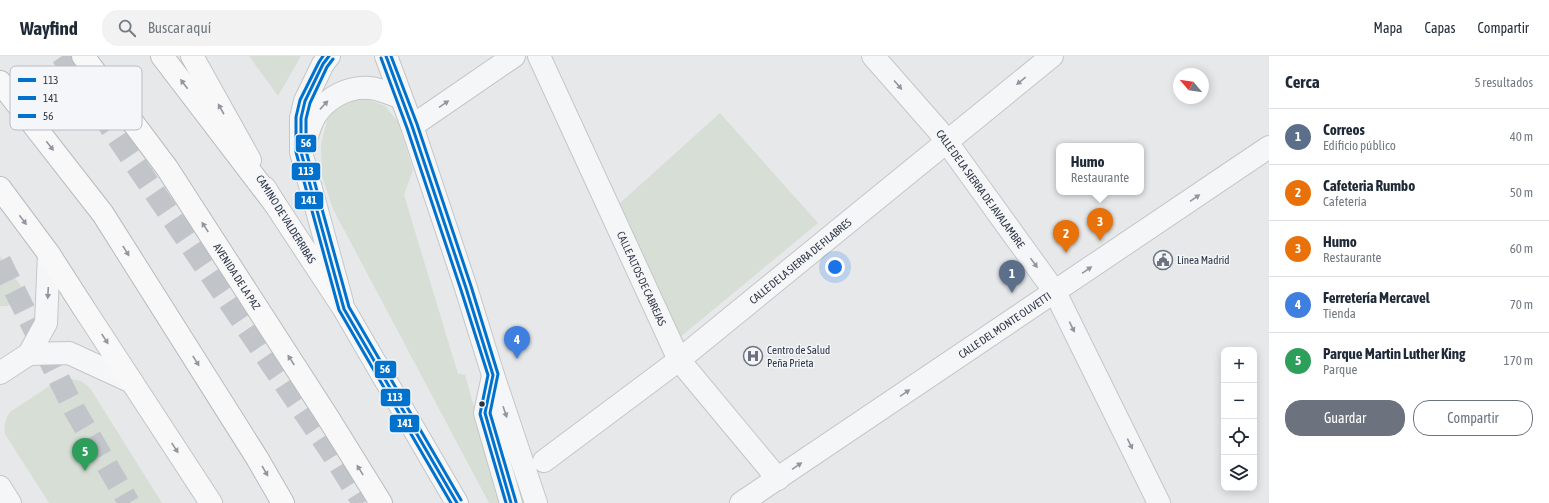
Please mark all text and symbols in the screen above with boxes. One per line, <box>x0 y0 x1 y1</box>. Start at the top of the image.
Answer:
search box <box>102 10 382 46</box>
text: Wayfind <box>20 17 78 39</box>
icon: search <box>116 17 138 39</box>
text: Buscar aquí <box>148 19 211 36</box>
text: Mapa <box>1374 20 1403 36</box>
text: Capas <box>1425 20 1456 36</box>
text: Compartir <box>1478 20 1529 36</box>
legend <box>10 66 142 130</box>
north arrow <box>1173 68 1209 104</box>
text: Cerca <box>1285 72 1320 92</box>
text: 113 <box>43 74 59 86</box>
text: 5 resultados <box>1474 75 1533 90</box>
one-way arrow <box>1016 76 1027 85</box>
one-way arrow <box>180 79 188 89</box>
one-way arrow <box>894 80 903 91</box>
text: 141 <box>43 92 59 104</box>
one-way arrow <box>320 100 329 111</box>
one-way arrow <box>439 100 449 108</box>
one-way arrow <box>218 103 225 115</box>
text: 56 <box>43 110 53 122</box>
text: Correos <box>1323 121 1365 138</box>
street label: CALLE DE LA SIERRA DE JAVALAMBRE <box>934 127 1027 250</box>
text: 1 <box>1295 129 1301 144</box>
text: 40 m <box>1510 129 1533 144</box>
line badge: 56 <box>295 134 317 153</box>
text: 56 <box>301 137 311 149</box>
text: Edificio público <box>1323 138 1396 153</box>
one-way arrow <box>46 141 54 152</box>
popup <box>1056 143 1144 195</box>
text: Humo <box>1071 153 1105 170</box>
line badge: 113 <box>291 162 321 181</box>
text: 113 <box>298 165 314 177</box>
text: Restaurante <box>1071 170 1129 185</box>
street label: CAMINO DE VALDERRIBAS <box>254 173 318 266</box>
text: Cafeteria Rumbo <box>1323 177 1415 194</box>
text: 2 <box>1295 185 1301 200</box>
text: 50 m <box>1510 185 1533 200</box>
line badge: 141 <box>294 191 324 210</box>
text: 141 <box>301 194 317 206</box>
one-way arrow <box>1189 194 1201 201</box>
text: Cafetería <box>1323 194 1367 209</box>
pin: 3 <box>1087 208 1113 241</box>
one-way arrow <box>19 214 28 225</box>
street label: CALLE DE LA SIERRA DE FILABRES <box>747 216 854 306</box>
pin: 2 <box>1053 220 1079 253</box>
one-way arrow <box>201 222 209 232</box>
street label: CALLE ALTOS DE CABREJAS <box>615 229 669 328</box>
text: Humo <box>1323 233 1357 250</box>
street label: AVENIDA DE LA PAZ <box>211 241 263 312</box>
text: 3 <box>1295 241 1301 256</box>
text: 60 m <box>1510 241 1533 256</box>
one-way arrow <box>123 245 130 257</box>
public building icon: Línea Madrid <box>1152 249 1174 271</box>
text: Restaurante <box>1323 250 1382 265</box>
place label: Línea Madrid <box>1177 254 1229 266</box>
your location <box>825 257 845 277</box>
one-way arrow <box>1030 258 1038 269</box>
pin: 1 <box>999 260 1025 293</box>
one-way arrow <box>1081 267 1093 274</box>
one-way arrow <box>44 287 51 299</box>
text: Ferretería Mercavel <box>1323 289 1430 306</box>
street label: CALLE DEL MONTE OLIVETTI <box>956 290 1053 361</box>
text: 4 <box>1295 297 1301 312</box>
text: 70 m <box>1510 297 1533 312</box>
text: Tienda <box>1323 306 1356 321</box>
one-way arrow <box>1069 322 1075 333</box>
pin: 4 <box>504 326 530 359</box>
one-way arrow <box>101 334 108 345</box>
place label: Centro de Salud Peña Prieta <box>767 344 830 369</box>
hospital icon: Centro de Salud Peña Prieta <box>742 345 764 367</box>
text: Parque Martin Luther King <box>1323 345 1466 362</box>
map controls <box>1221 347 1257 491</box>
button: + <box>1221 347 1257 383</box>
text: 5 <box>1295 353 1301 368</box>
text: 170 m <box>1504 353 1533 368</box>
one-way arrow <box>192 355 199 367</box>
one-way arrow <box>287 355 295 365</box>
line badge: 56 <box>374 360 397 379</box>
text: Parque <box>1323 362 1357 377</box>
text: 56 <box>380 363 390 375</box>
button: − <box>1221 383 1257 419</box>
line badge: 113 <box>380 388 411 407</box>
one-way arrow <box>900 389 910 397</box>
text: 113 <box>387 391 403 403</box>
unlabelled marker <box>477 399 487 409</box>
button: Guardar <box>1285 400 1405 436</box>
button: Compartir <box>1413 400 1533 436</box>
one-way arrow <box>503 406 509 418</box>
line badge: 141 <box>389 414 420 433</box>
text: 141 <box>397 417 413 429</box>
button: locate <box>1221 419 1257 455</box>
pin: 5 <box>72 438 98 471</box>
one-way arrow <box>1127 438 1133 449</box>
one-way arrow <box>172 443 179 454</box>
button: layers <box>1221 455 1257 491</box>
one-way arrow <box>792 462 802 470</box>
one-way arrow <box>357 464 364 476</box>
one-way arrow <box>261 465 268 477</box>

